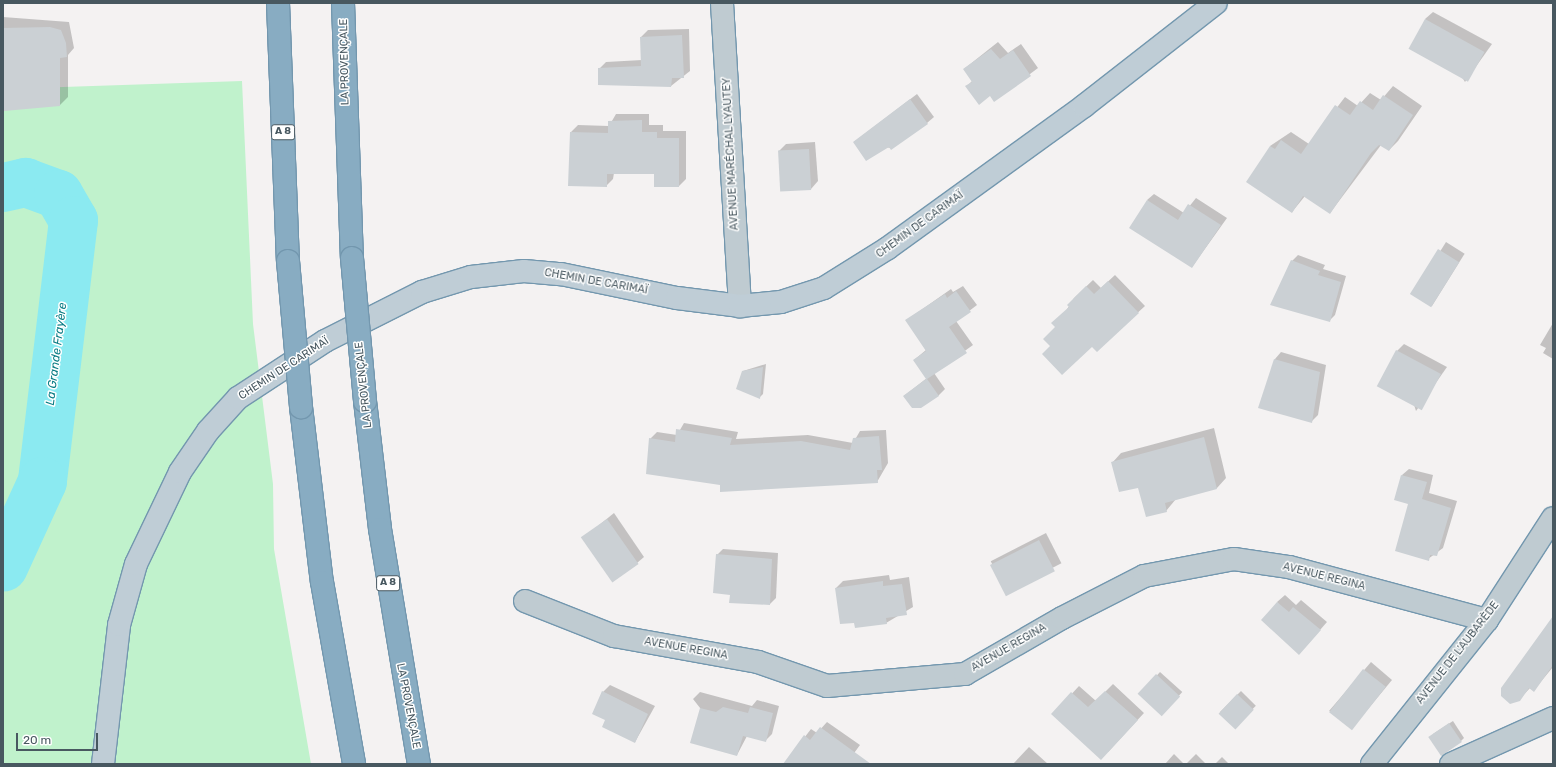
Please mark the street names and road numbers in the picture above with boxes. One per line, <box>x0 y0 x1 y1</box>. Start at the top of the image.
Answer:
street label: LA PROVENÇALE <box>338 19 352 105</box>
street label: AVENUE MARÉCHAL LYAUTEY <box>720 77 742 231</box>
road number: A 8 <box>270 124 296 140</box>
street label: CHEMIN DE CARIMAÏ <box>874 189 966 261</box>
street label: CHEMIN DE CARIMAÏ <box>543 266 649 298</box>
street label: CHEMIN DE CARIMAÏ <box>236 335 332 403</box>
street label: LA PROVENÇALE <box>353 341 375 429</box>
street label: AVENUE REGINA <box>1281 560 1367 594</box>
road number: A 8 <box>375 575 401 591</box>
street label: AVENUE DE L'AUBARÈDE <box>1414 599 1502 707</box>
street label: AVENUE REGINA <box>969 621 1049 675</box>
street label: AVENUE REGINA <box>643 635 729 663</box>
street label: LA PROVENÇALE <box>393 662 423 750</box>

